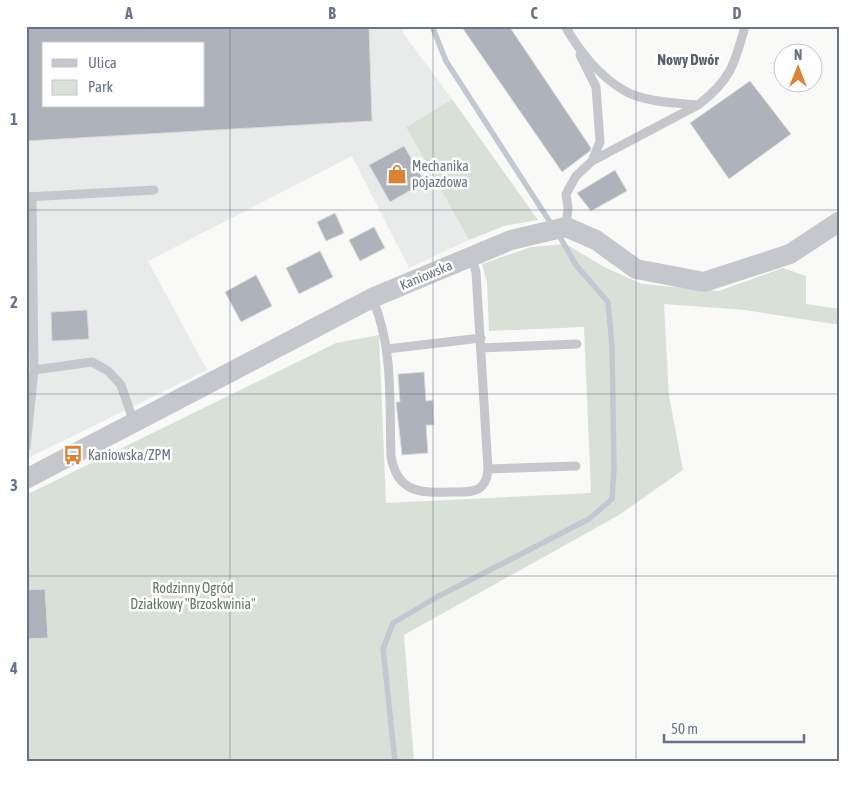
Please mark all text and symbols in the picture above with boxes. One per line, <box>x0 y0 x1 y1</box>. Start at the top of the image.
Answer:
text: A <box>124 4 133 22</box>
text: B <box>328 4 336 22</box>
text: C <box>530 4 538 22</box>
text: D <box>733 4 742 22</box>
legend <box>42 42 205 108</box>
north arrow <box>774 42 824 92</box>
text: N <box>794 47 802 63</box>
district label: Nowy Dwór <box>657 51 719 68</box>
text: Ulica <box>88 54 117 71</box>
text: Park <box>88 78 113 95</box>
text: 1 <box>10 110 18 128</box>
place label: Mechanika pojazdowa <box>412 158 469 190</box>
shop icon: Mechanika pojazdowa <box>386 163 408 185</box>
street label: Kaniowska <box>397 257 455 293</box>
text: 2 <box>10 293 18 311</box>
bus stop icon: Kaniowska/ZPM <box>62 444 84 466</box>
place label: Kaniowska/ZPM <box>88 447 171 463</box>
text: 3 <box>10 476 18 494</box>
park label: Rodzinny Ogród Działkowy "Brzoskwinia" <box>130 580 256 612</box>
text: 4 <box>9 659 18 677</box>
scale bar <box>664 712 804 744</box>
text: 50 m <box>671 720 698 737</box>

